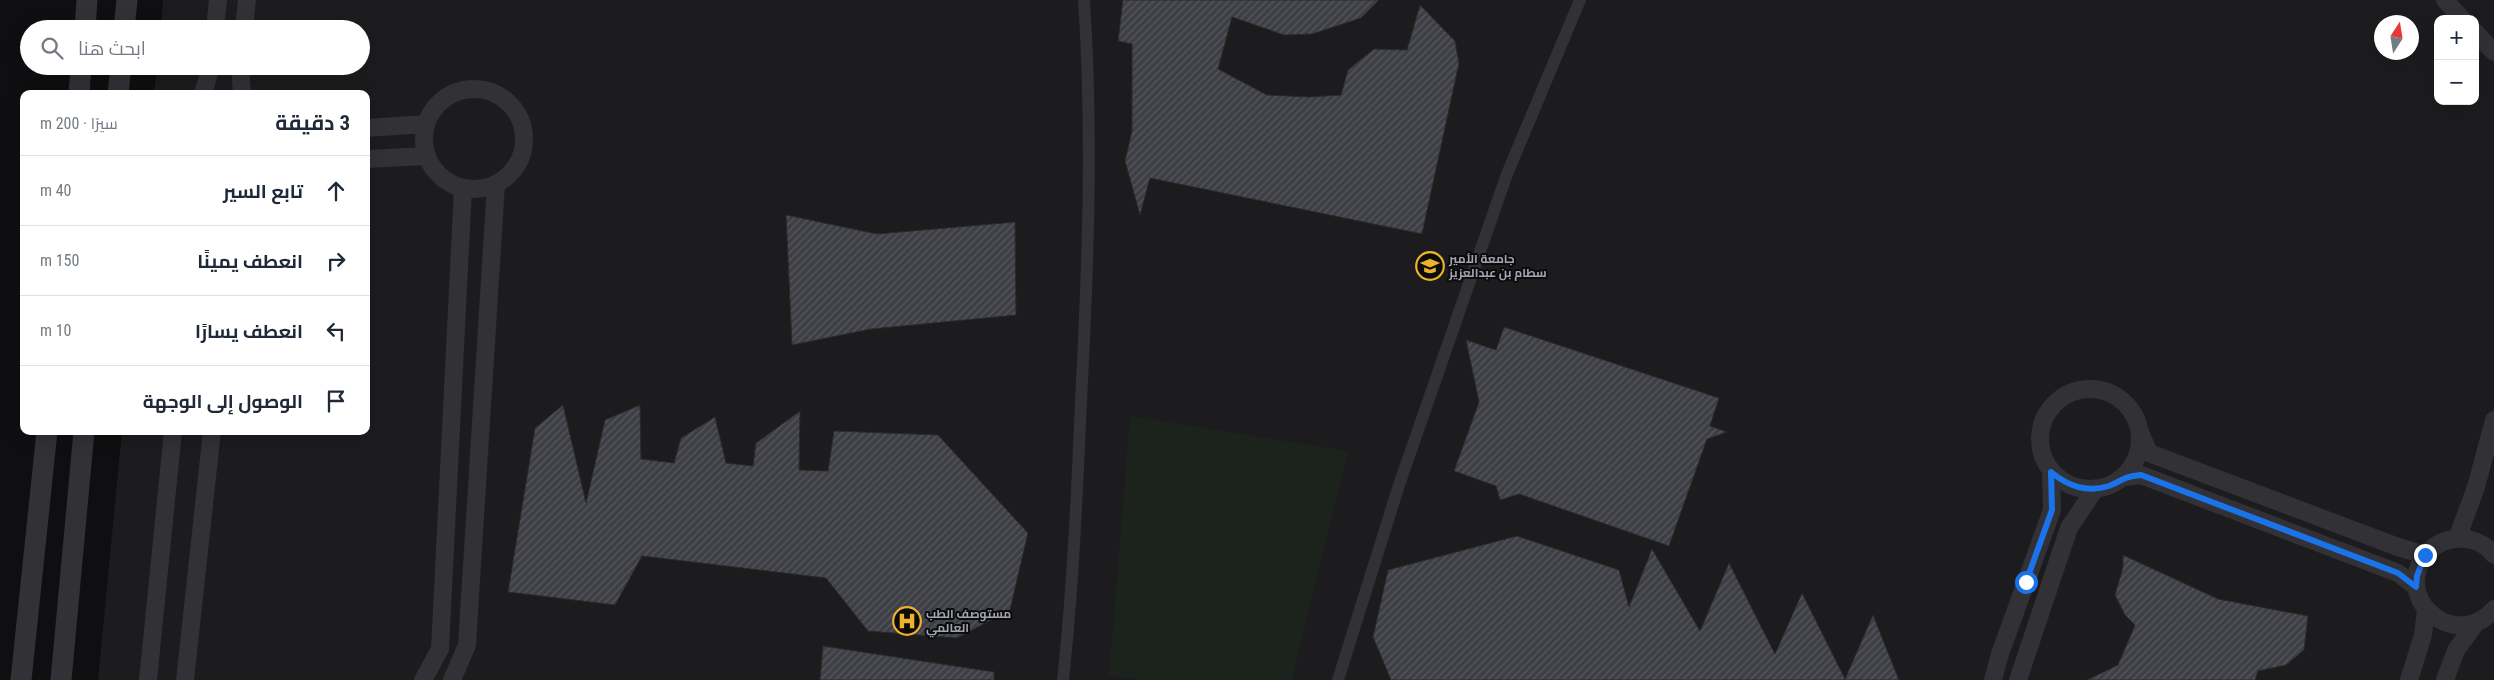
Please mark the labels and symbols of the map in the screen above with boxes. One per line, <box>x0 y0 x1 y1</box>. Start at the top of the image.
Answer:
north arrow <box>2374 15 2419 60</box>
school or university icon: جامعة الأمير سطام بن عبدالعزيز <box>1415 251 1445 281</box>
place label: جامعة الأمير سطام بن عبدالعزيز <box>1448 252 1547 281</box>
route end <box>2414 544 2437 567</box>
route start <box>2015 571 2038 594</box>
hospital icon: مستوصف الطب العالمي <box>892 606 922 636</box>
place label: مستوصف الطب العالمي <box>926 607 1011 638</box>

